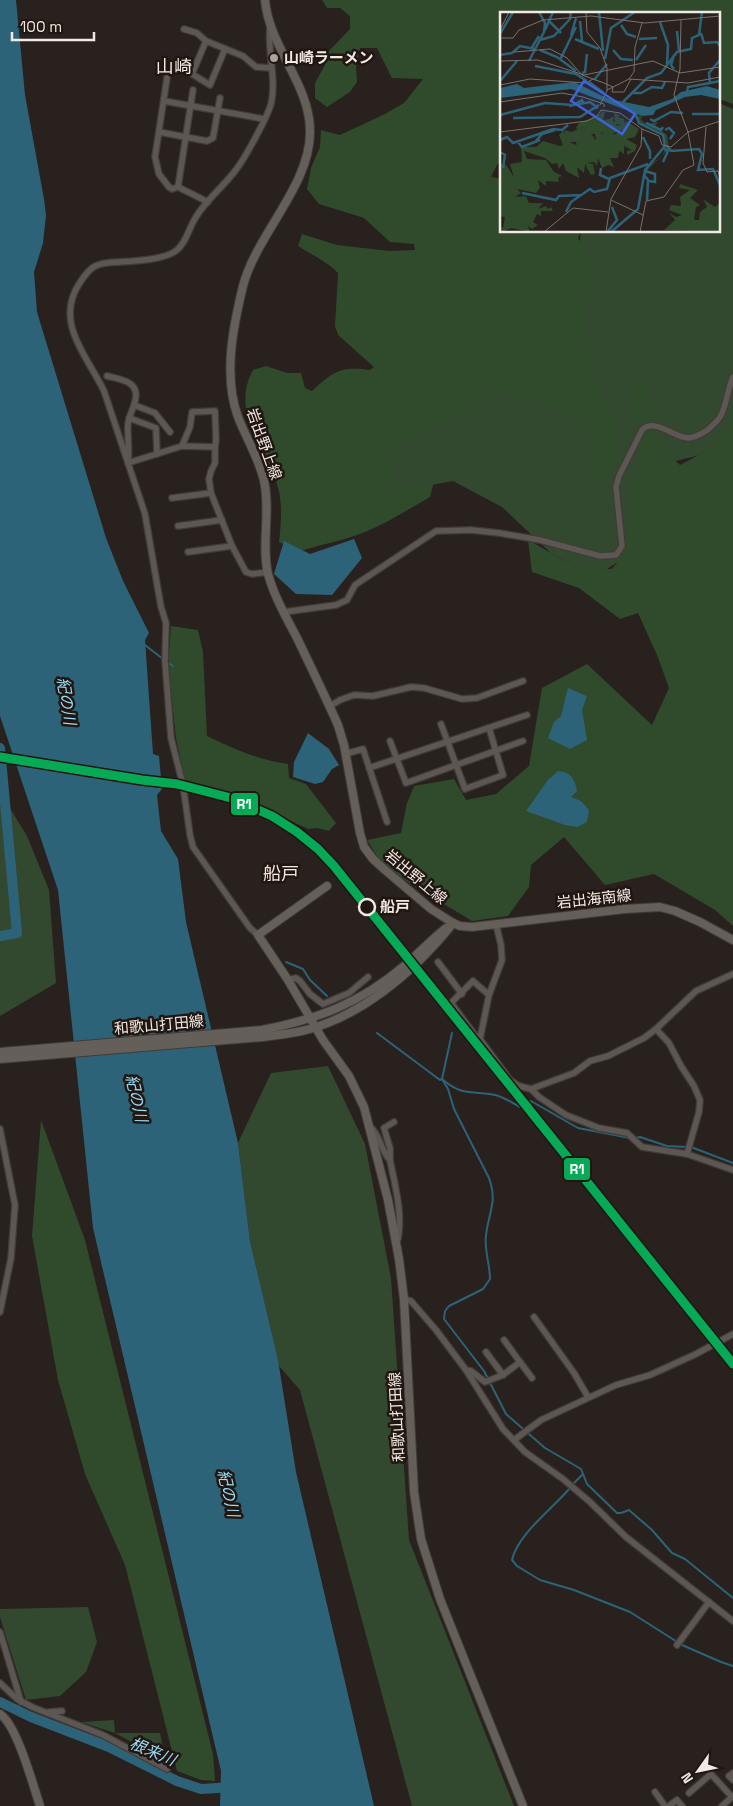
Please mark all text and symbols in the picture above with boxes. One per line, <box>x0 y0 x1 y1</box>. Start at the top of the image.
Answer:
scale bar <box>12 10 95 42</box>
inset map <box>500 12 720 232</box>
text: 100 m <box>20 17 62 36</box>
place label: 山崎ラーメン <box>284 48 373 67</box>
marker: 山崎ラーメン <box>268 52 280 64</box>
district label: 山崎 <box>156 55 192 78</box>
street label: 岩出野上線 <box>243 405 286 482</box>
water label: 紀の川 <box>52 676 81 728</box>
line badge: R1 <box>230 792 259 816</box>
text: R1 <box>236 795 252 813</box>
street label: 岩出野上線 <box>381 845 451 908</box>
district label: 船戸 <box>263 862 299 885</box>
street label: 岩出海南線 <box>556 885 632 912</box>
place label: 船戸 <box>380 897 410 916</box>
marker: 船戸 <box>358 898 376 916</box>
street label: 和歌山打田線 <box>113 1011 205 1038</box>
water label: 紀の川 <box>121 1072 153 1126</box>
line badge: R1 <box>563 1157 591 1181</box>
text: R1 <box>569 1160 585 1178</box>
street label: 和歌山打田線 <box>385 1372 408 1462</box>
water label: 紀の川 <box>213 1467 245 1521</box>
water label: 根来川 <box>127 1732 181 1771</box>
north arrow <box>673 1746 723 1796</box>
text: N <box>677 1769 697 1787</box>

